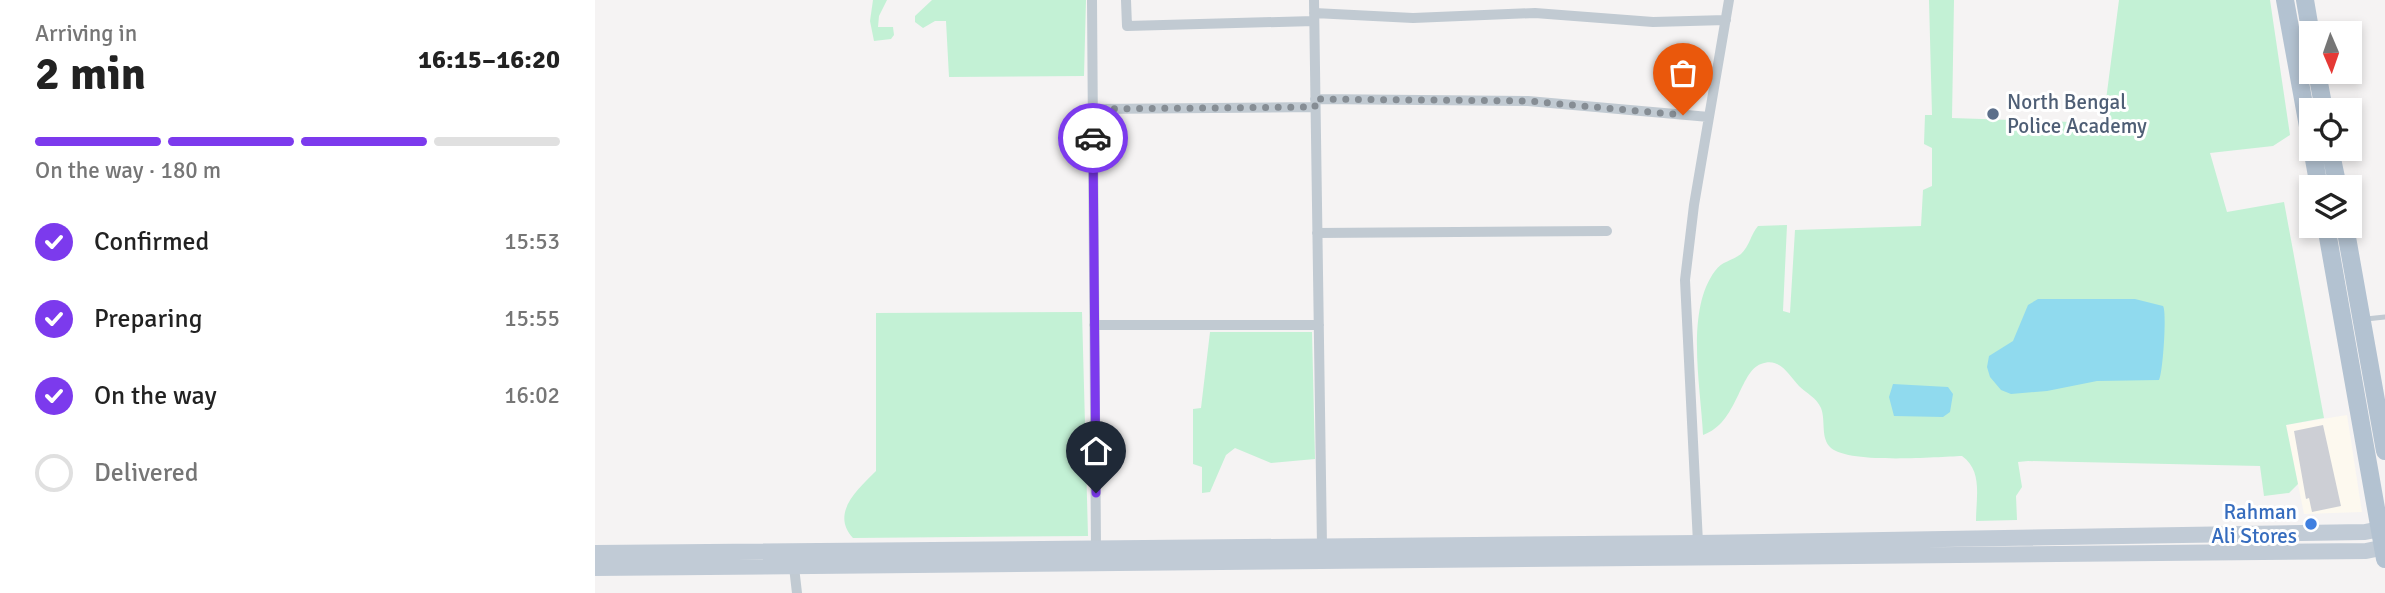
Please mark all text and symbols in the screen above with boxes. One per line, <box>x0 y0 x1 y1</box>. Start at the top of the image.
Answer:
text: Arriving in <box>35 19 137 48</box>
north arrow <box>2299 21 2363 84</box>
map controls <box>2299 21 2362 238</box>
pin <box>1653 43 1713 115</box>
text: 16:15–16:20 <box>418 44 560 76</box>
text: 2 min <box>35 46 146 102</box>
icon: bag <box>1664 54 1702 92</box>
place label: North Bengal Police Academy <box>2007 89 2147 139</box>
button: locate <box>2299 98 2362 161</box>
courier <box>1058 103 1128 173</box>
marker: North Bengal Police Academy <box>1985 106 2001 122</box>
icon: car <box>1074 119 1112 157</box>
text: On the way · 180 m <box>35 156 221 185</box>
button: layers <box>2299 175 2362 238</box>
icon: check <box>35 223 73 261</box>
text: Confirmed <box>94 226 209 258</box>
text: 15:53 <box>504 227 560 256</box>
icon: check <box>35 300 73 338</box>
text: Preparing <box>94 303 202 335</box>
text: 15:55 <box>504 304 560 333</box>
icon: check <box>35 377 73 415</box>
text: On the way <box>94 380 217 412</box>
text: 16:02 <box>504 381 560 410</box>
pin <box>1066 421 1126 493</box>
icon: home <box>1077 432 1115 470</box>
text: Delivered <box>94 457 199 489</box>
place label: Rahman Ali Stores <box>2211 499 2297 549</box>
marker: Rahman Ali Stores <box>2303 516 2319 532</box>

